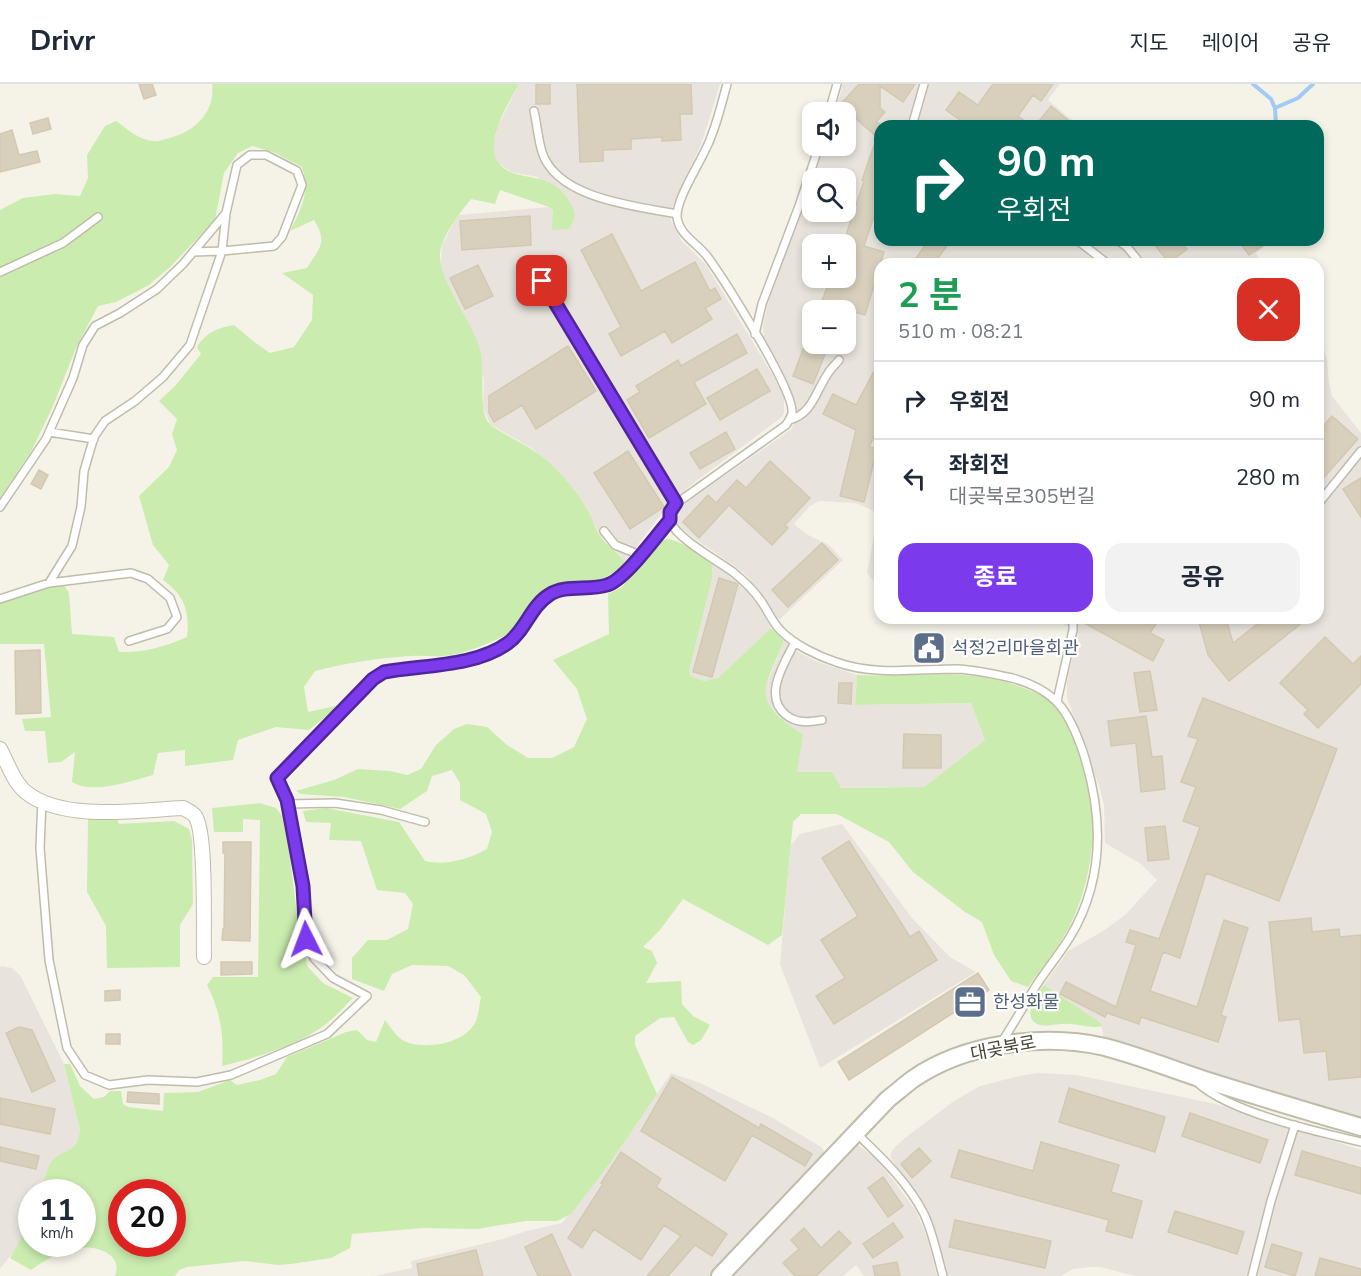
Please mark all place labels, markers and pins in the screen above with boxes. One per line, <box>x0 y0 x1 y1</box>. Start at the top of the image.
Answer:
pin <box>516 255 567 306</box>
public building icon: 석정2리마을회관 <box>911 630 947 666</box>
place label: 석정2리마을회관 <box>952 636 1079 660</box>
office icon: 한성화물 <box>952 984 988 1020</box>
place label: 한성화물 <box>993 990 1059 1014</box>

